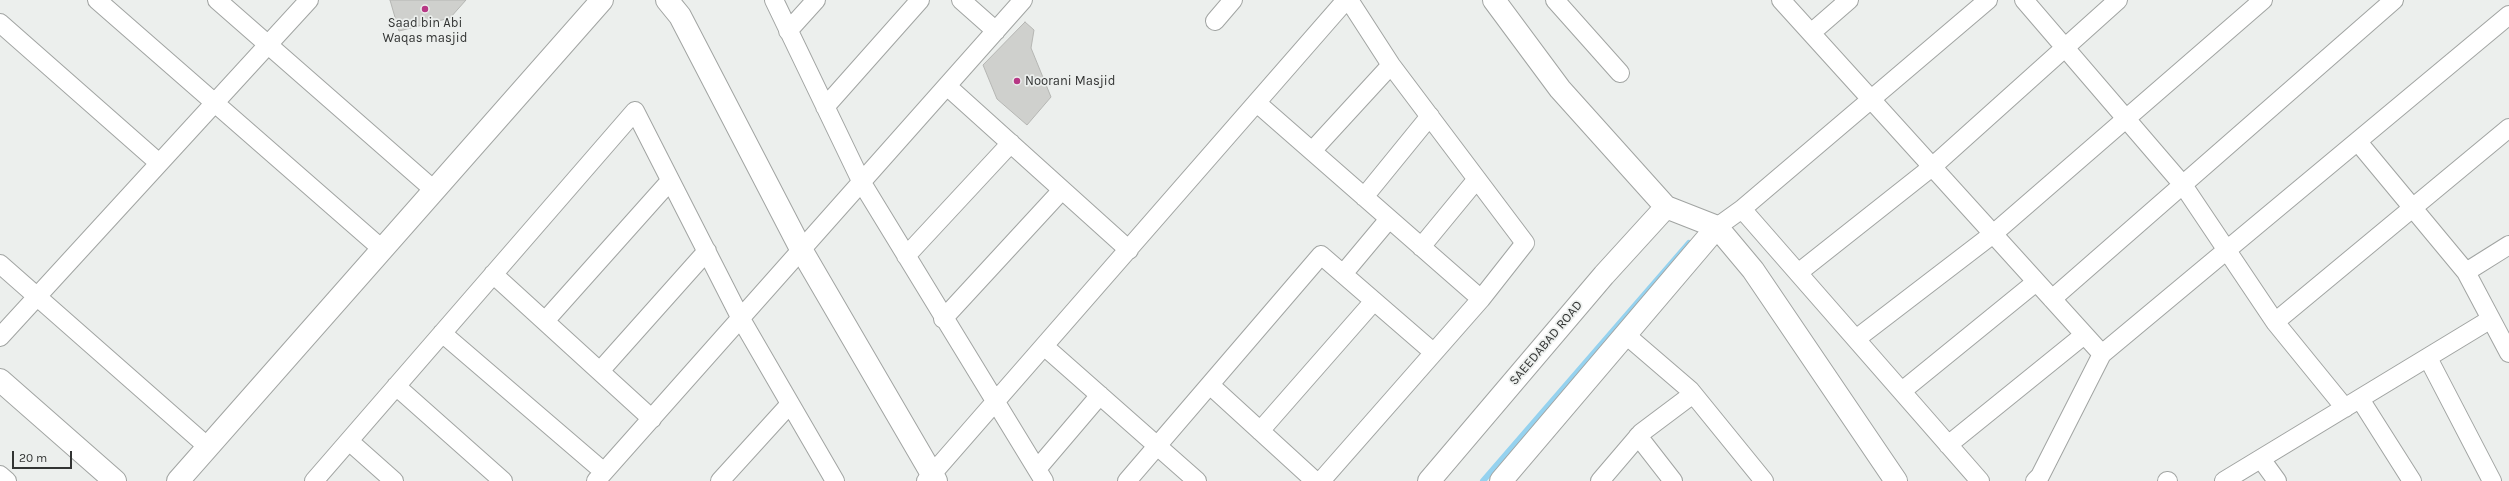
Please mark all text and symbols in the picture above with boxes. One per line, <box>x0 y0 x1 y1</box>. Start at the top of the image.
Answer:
marker: Saad bin Abi Waqas masjid <box>420 4 430 14</box>
place label: Saad bin Abi Waqas masjid <box>383 15 467 46</box>
place label: Noorani Masjid <box>1025 73 1115 89</box>
marker: Noorani Masjid <box>1012 76 1022 86</box>
street label: SAEEDABAD ROAD <box>1506 298 1586 388</box>
scale bar <box>14 443 74 469</box>
text: 20 m <box>19 451 47 465</box>

